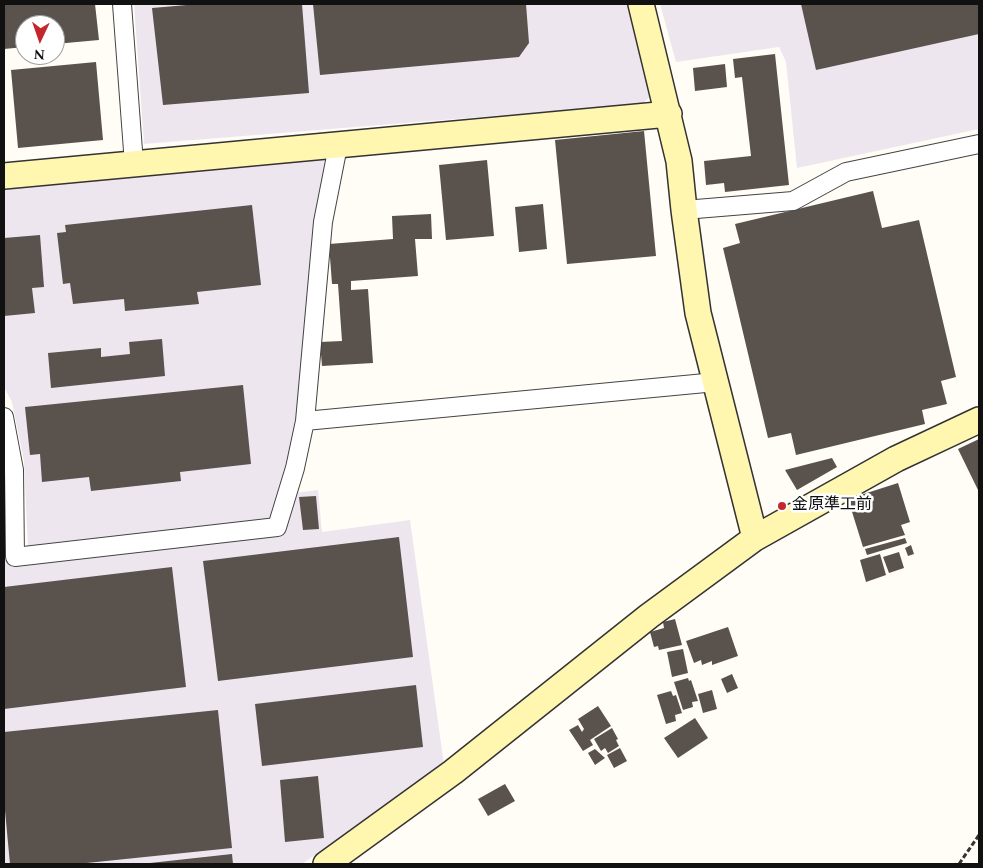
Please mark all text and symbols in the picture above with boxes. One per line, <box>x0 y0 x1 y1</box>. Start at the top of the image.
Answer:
north arrow <box>15 15 65 65</box>
text: N <box>33 44 46 65</box>
place label: 金原準工前 <box>792 496 872 516</box>
marker: 金原準工前 <box>776 500 788 512</box>

